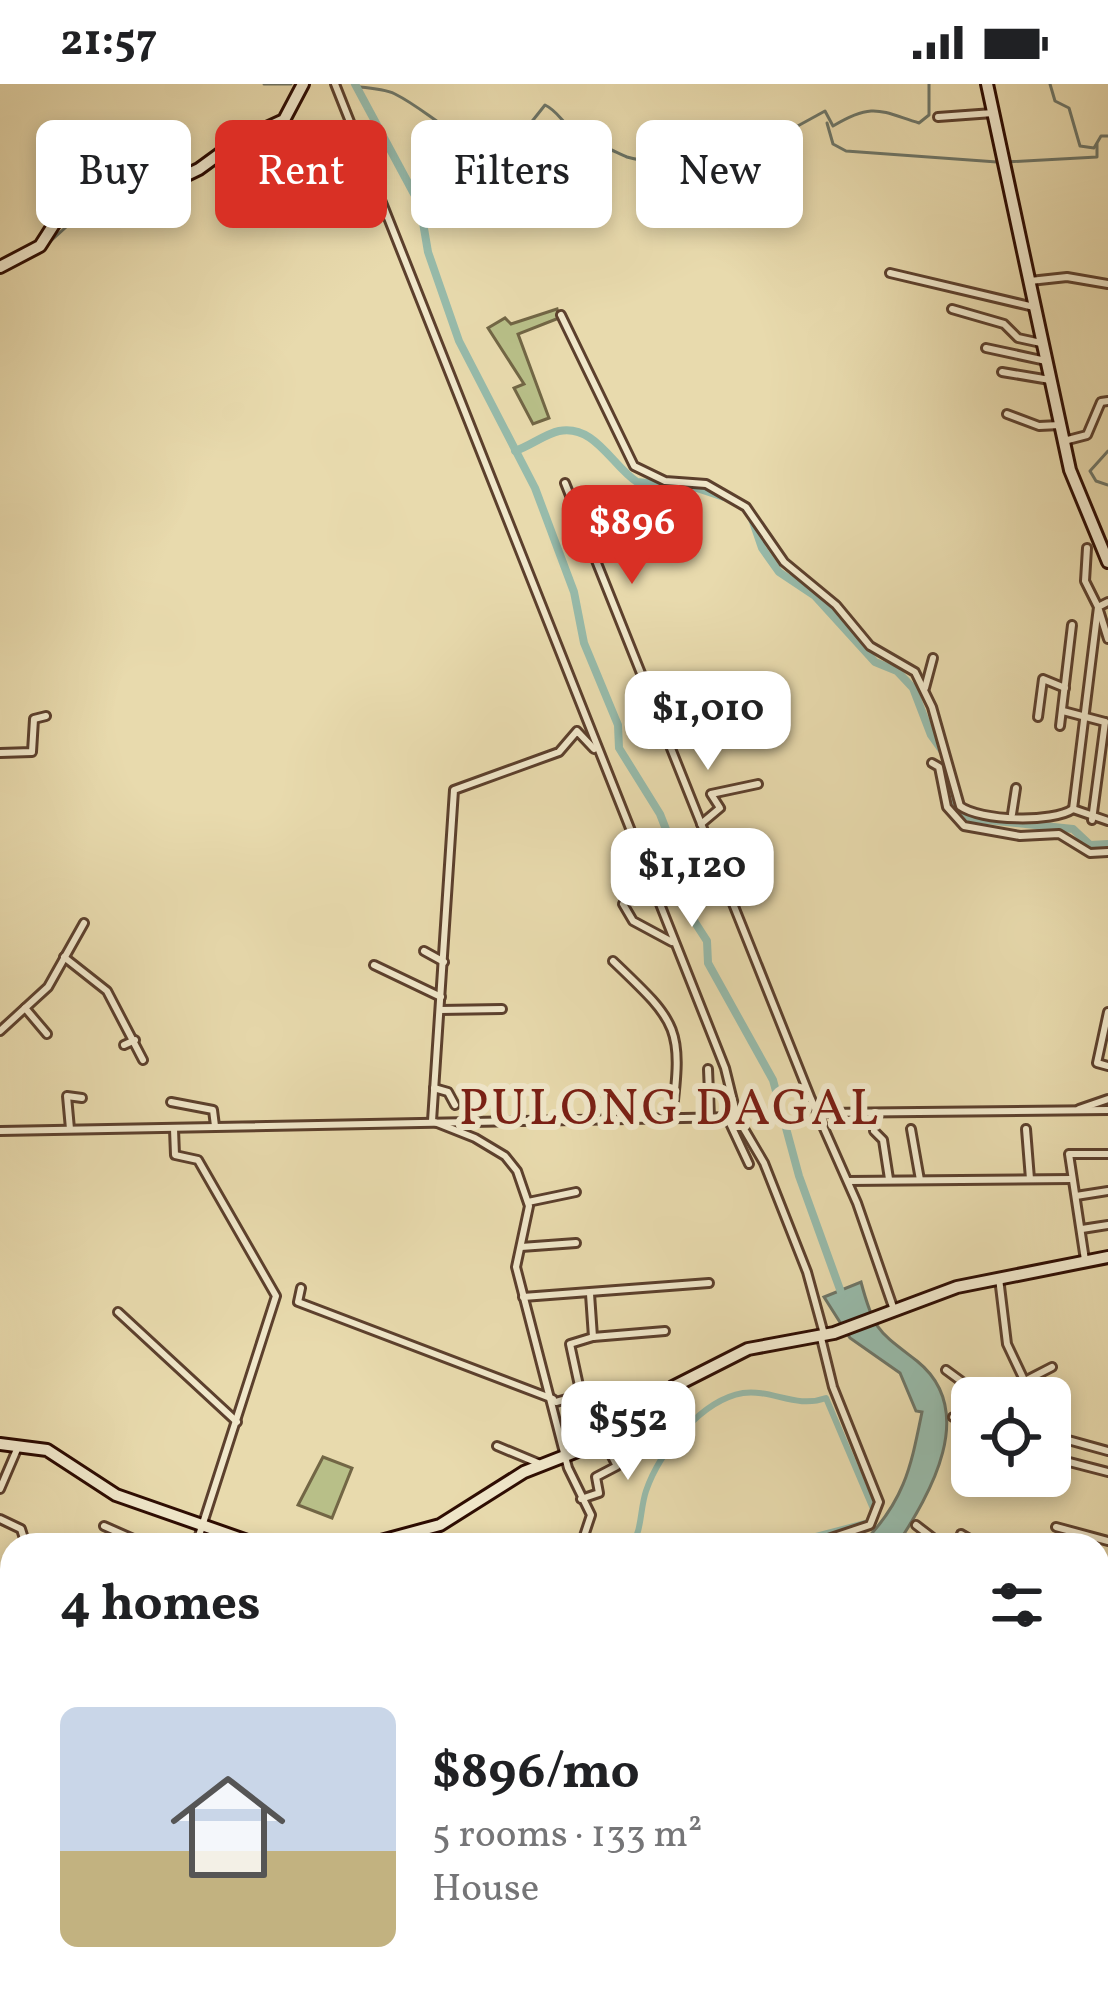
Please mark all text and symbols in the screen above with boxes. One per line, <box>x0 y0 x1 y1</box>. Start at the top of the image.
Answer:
text: 21:57 <box>60 11 157 74</box>
chip: Buy <box>36 120 191 228</box>
chip: Rent <box>215 120 387 228</box>
chip: Filters <box>411 120 612 228</box>
chip: New <box>636 120 803 228</box>
pin: $896 <box>561 485 703 587</box>
text: $896 <box>589 497 675 551</box>
pin: $1,010 <box>610 671 806 773</box>
text: $1,010 <box>652 683 764 737</box>
pin: $1,120 <box>594 828 790 930</box>
text: $1,120 <box>638 840 746 894</box>
district label: PULONG DAGAL <box>459 1075 881 1146</box>
map controls <box>951 1377 1071 1497</box>
button: locate <box>951 1377 1071 1497</box>
pin: $552 <box>557 1381 699 1483</box>
text: $552 <box>588 1393 668 1447</box>
text: 4 homes <box>60 1570 261 1641</box>
icon: filters <box>984 1572 1050 1638</box>
text: $896/mo <box>432 1738 640 1809</box>
icon: home <box>156 1755 300 1899</box>
text: 5 rooms · 133 m² <box>432 1809 702 1863</box>
text: House <box>432 1863 539 1917</box>

